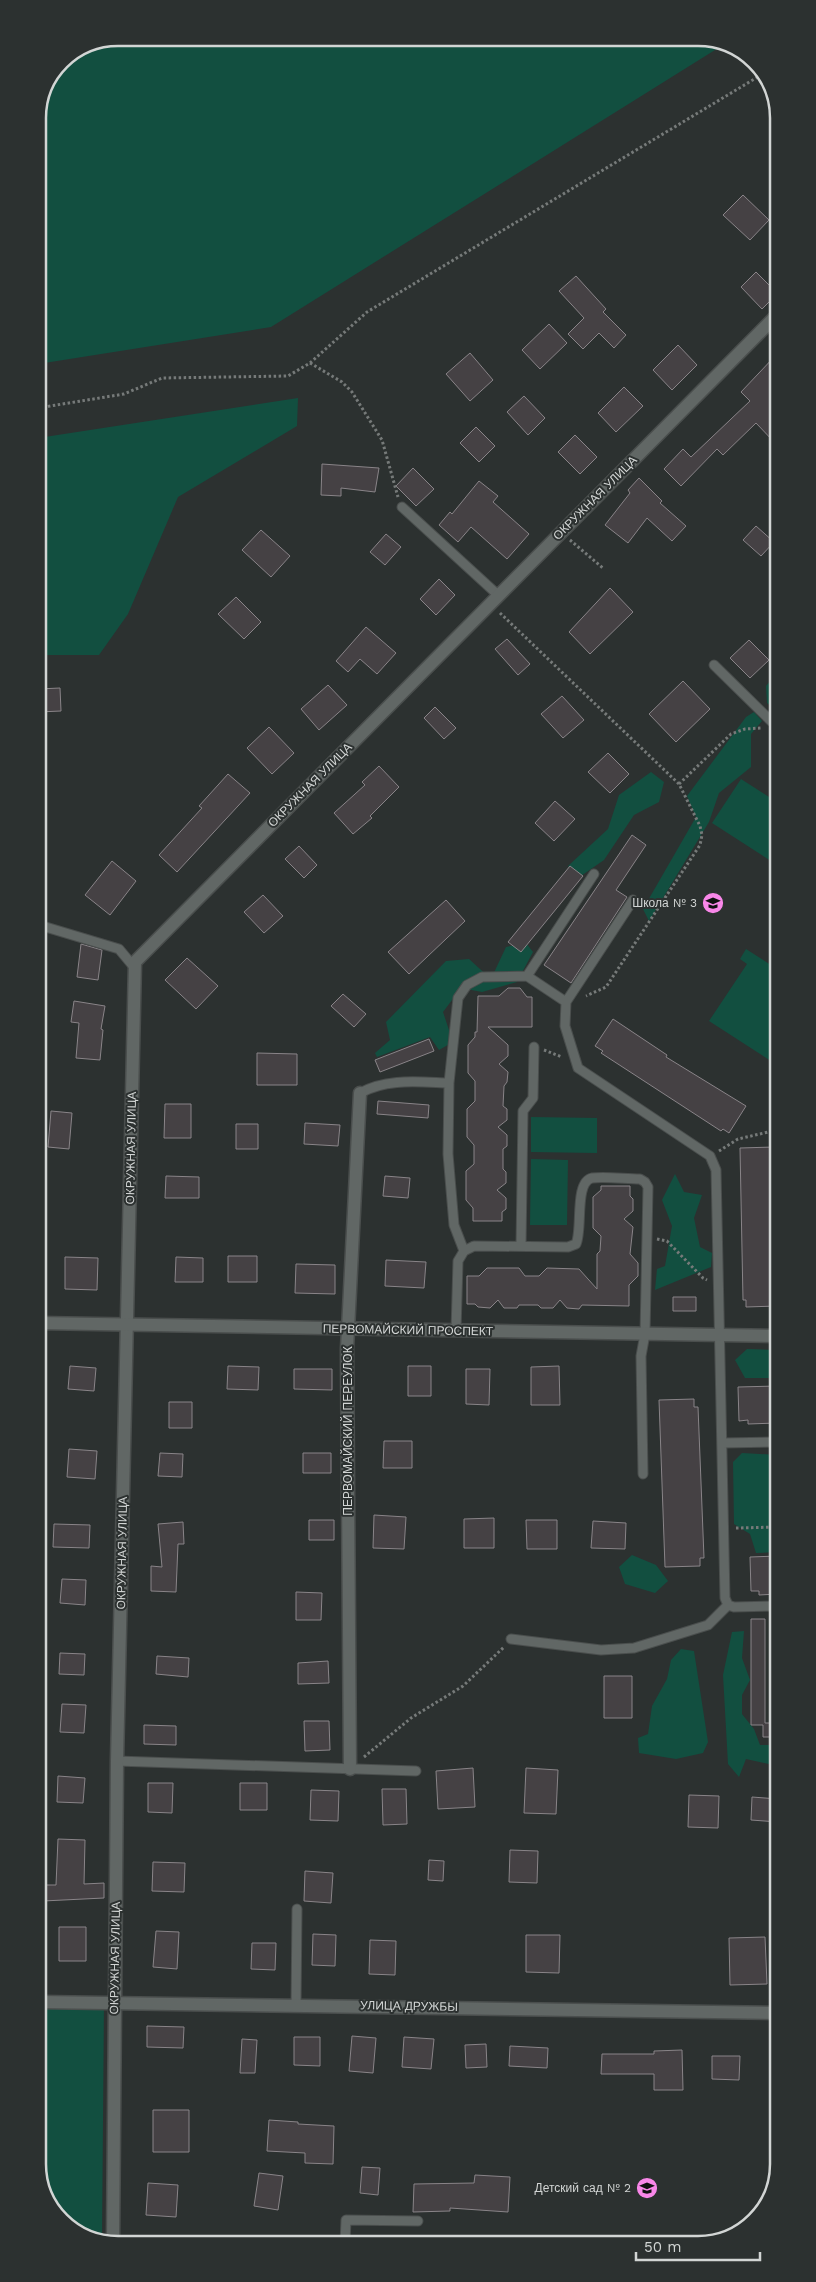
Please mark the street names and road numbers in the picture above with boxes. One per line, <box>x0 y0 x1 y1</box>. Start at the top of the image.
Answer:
street label: ОКРУЖНАЯ УЛИЦА <box>550 453 640 543</box>
street label: ОКРУЖНАЯ УЛИЦА <box>265 740 355 830</box>
street label: ОКРУЖНАЯ УЛИЦА <box>123 1091 139 1205</box>
street label: ПЕРВОМАЙСКИЙ ПРОСПЕКТ <box>323 1321 494 1338</box>
street label: ПЕРВОМАЙСКИЙ ПЕРЕУЛОК <box>340 1346 355 1516</box>
street label: ОКРУЖНАЯ УЛИЦА <box>114 1496 130 1610</box>
street label: ОКРУЖНАЯ УЛИЦА <box>107 1901 123 2015</box>
street label: УЛИЦА ДРУЖБЫ <box>360 1998 458 2014</box>

